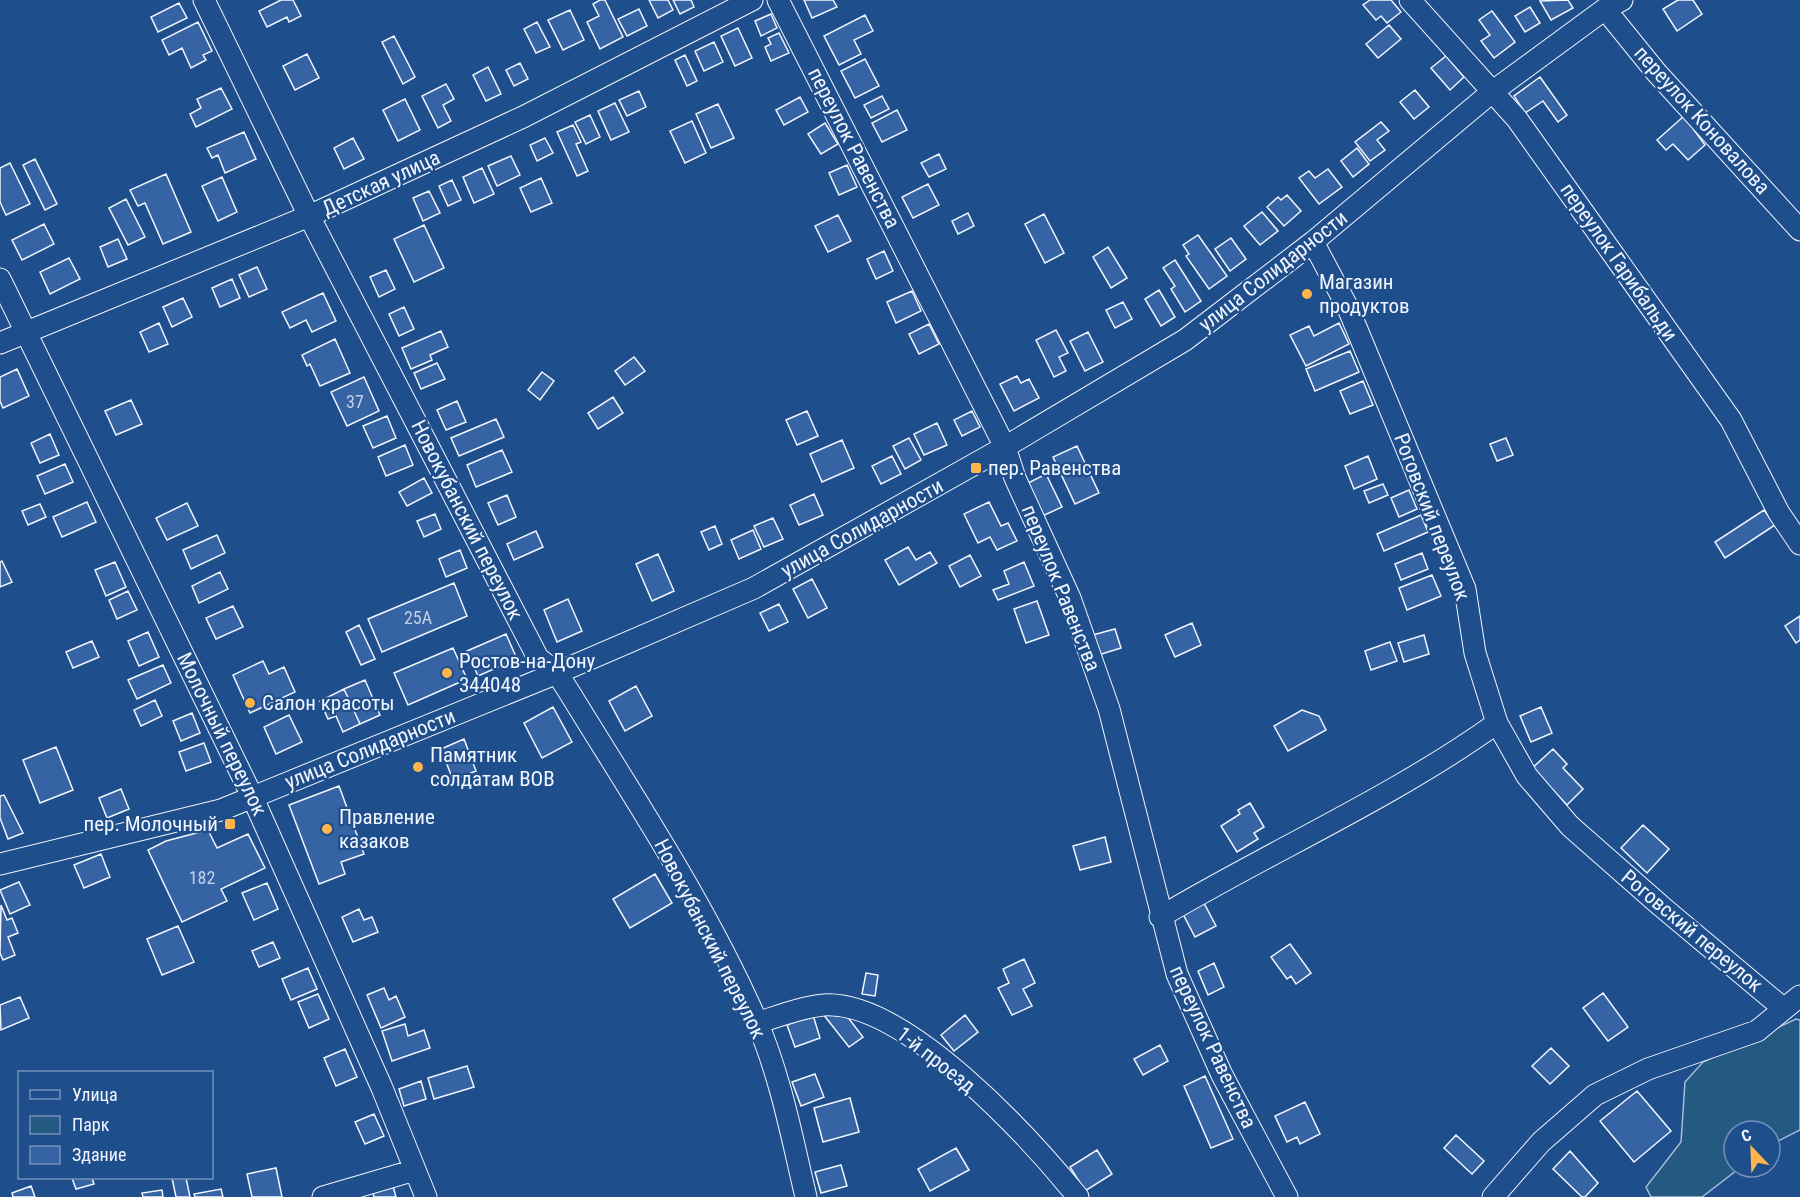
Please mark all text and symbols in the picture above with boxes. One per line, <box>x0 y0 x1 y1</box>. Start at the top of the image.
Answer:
street label: переулок Коновалова <box>1629 41 1775 199</box>
street label: переулок Равенства <box>803 64 905 232</box>
street label: Детская улица <box>318 145 444 221</box>
street label: переулок Гарибальди <box>1555 178 1683 346</box>
street label: улица Солидарности <box>1194 206 1352 336</box>
place label: Магазин продуктов <box>1319 270 1410 318</box>
marker: Магазин продуктов <box>1300 287 1314 301</box>
house number: 37 <box>346 391 364 412</box>
street label: Новокубанский переулок <box>406 416 528 624</box>
street label: Роговский переулок <box>1389 430 1475 604</box>
place label: пер. Равенства <box>988 456 1121 480</box>
marker: пер. Равенства <box>969 461 983 475</box>
street label: улица Солидарности <box>777 473 947 583</box>
street label: переулок Равенства <box>1017 501 1105 675</box>
house number: 25А <box>404 607 433 628</box>
street label: Молочный переулок <box>172 649 272 819</box>
place label: Ростов-на-Дону 344048 <box>459 649 596 697</box>
marker: Ростов-на-Дону 344048 <box>440 666 454 680</box>
place label: Салон красоты <box>262 691 394 715</box>
marker: Салон красоты <box>243 696 257 710</box>
street label: улица Солидарности <box>281 704 459 794</box>
place label: Памятник солдатам ВОВ <box>430 743 555 791</box>
marker: Памятник солдатам ВОВ <box>411 760 425 774</box>
place label: Правление казаков <box>339 805 435 853</box>
place label: пер. Молочный <box>84 812 218 836</box>
marker: пер. Молочный <box>223 817 237 831</box>
marker: Правление казаков <box>320 822 334 836</box>
street label: Новокубанский переулок <box>649 835 771 1043</box>
street label: Роговский переулок <box>1616 865 1768 997</box>
house number: 182 <box>189 867 215 888</box>
street label: переулок Равенства <box>1165 962 1261 1132</box>
street label: 1-й проезд <box>892 1022 980 1098</box>
legend <box>18 1071 213 1179</box>
text: Улица <box>72 1084 118 1105</box>
text: Парк <box>72 1114 110 1135</box>
north arrow <box>1722 1119 1782 1179</box>
text: С <box>1738 1125 1754 1146</box>
text: Здание <box>72 1144 126 1165</box>

